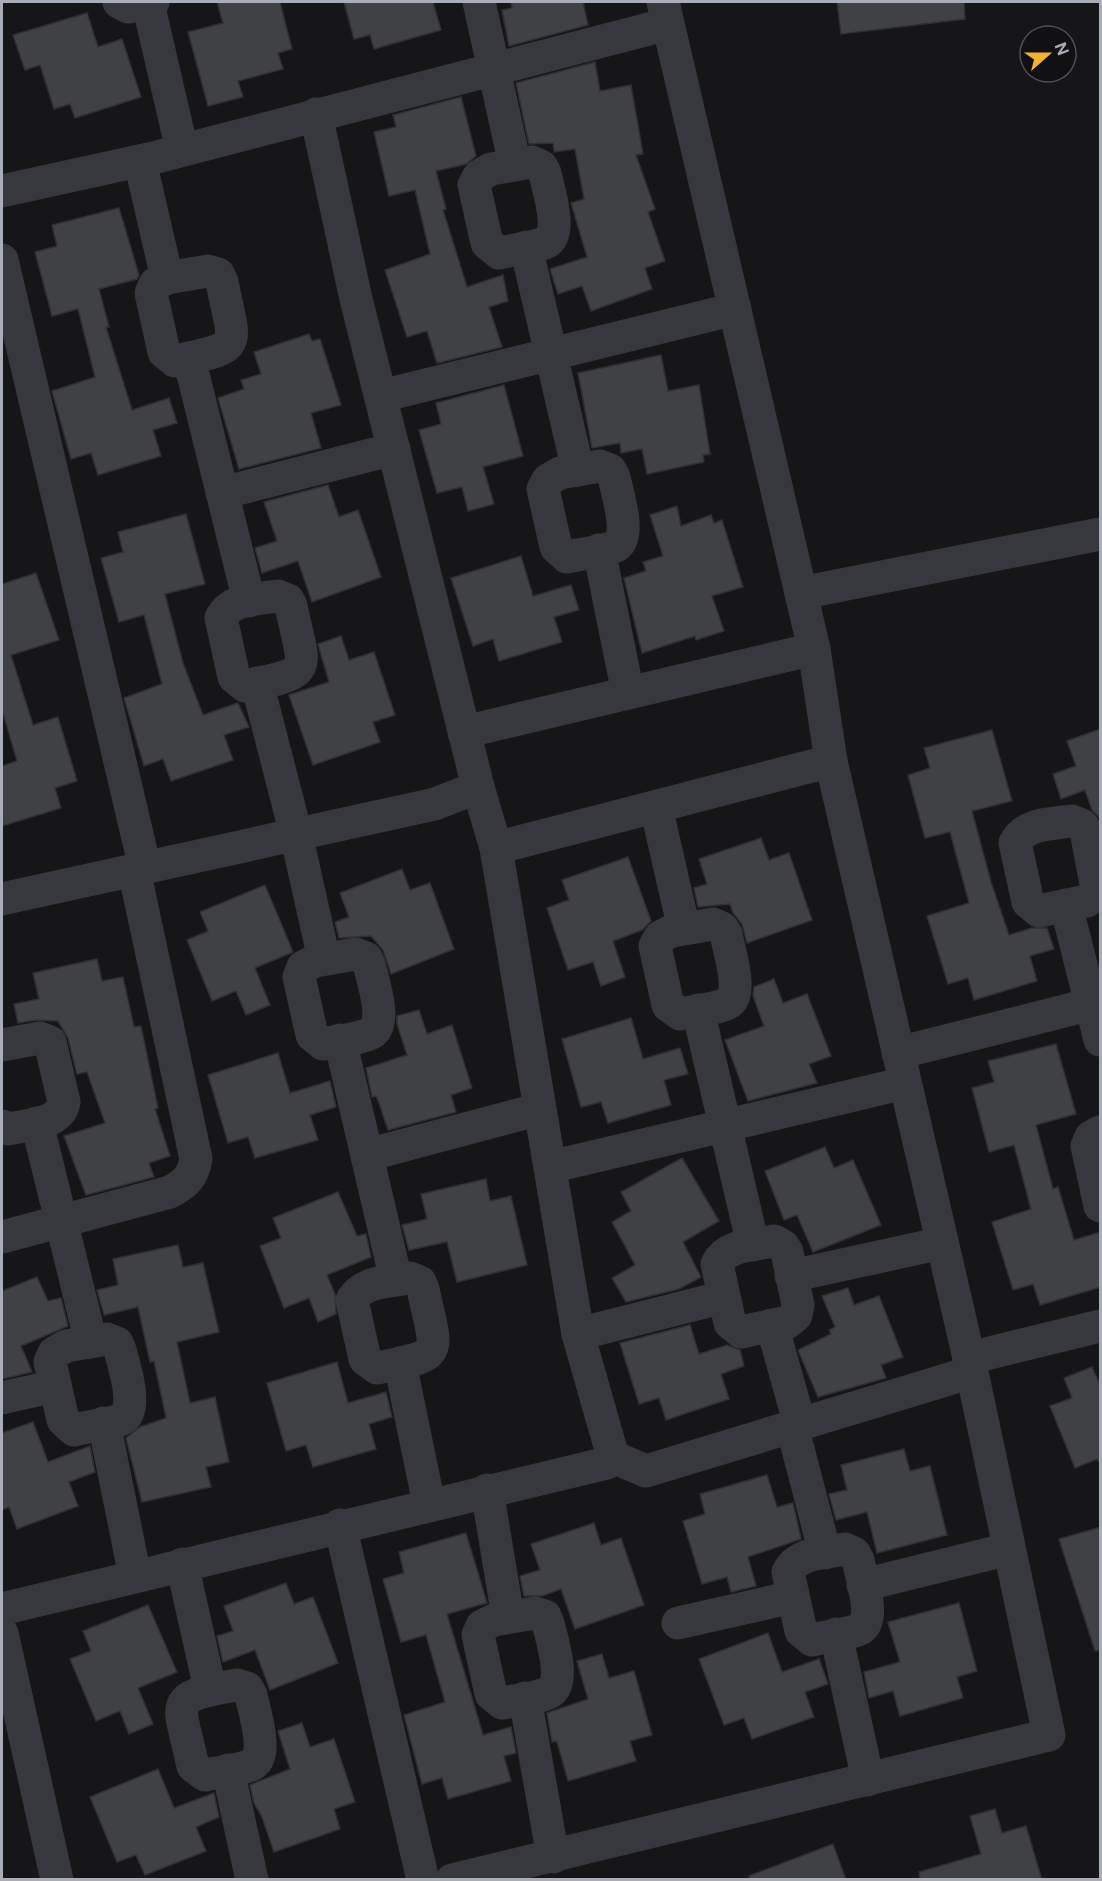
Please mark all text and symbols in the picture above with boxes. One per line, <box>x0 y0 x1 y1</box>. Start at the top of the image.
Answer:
north arrow <box>1018 24 1078 84</box>
text: N <box>1050 40 1073 58</box>

